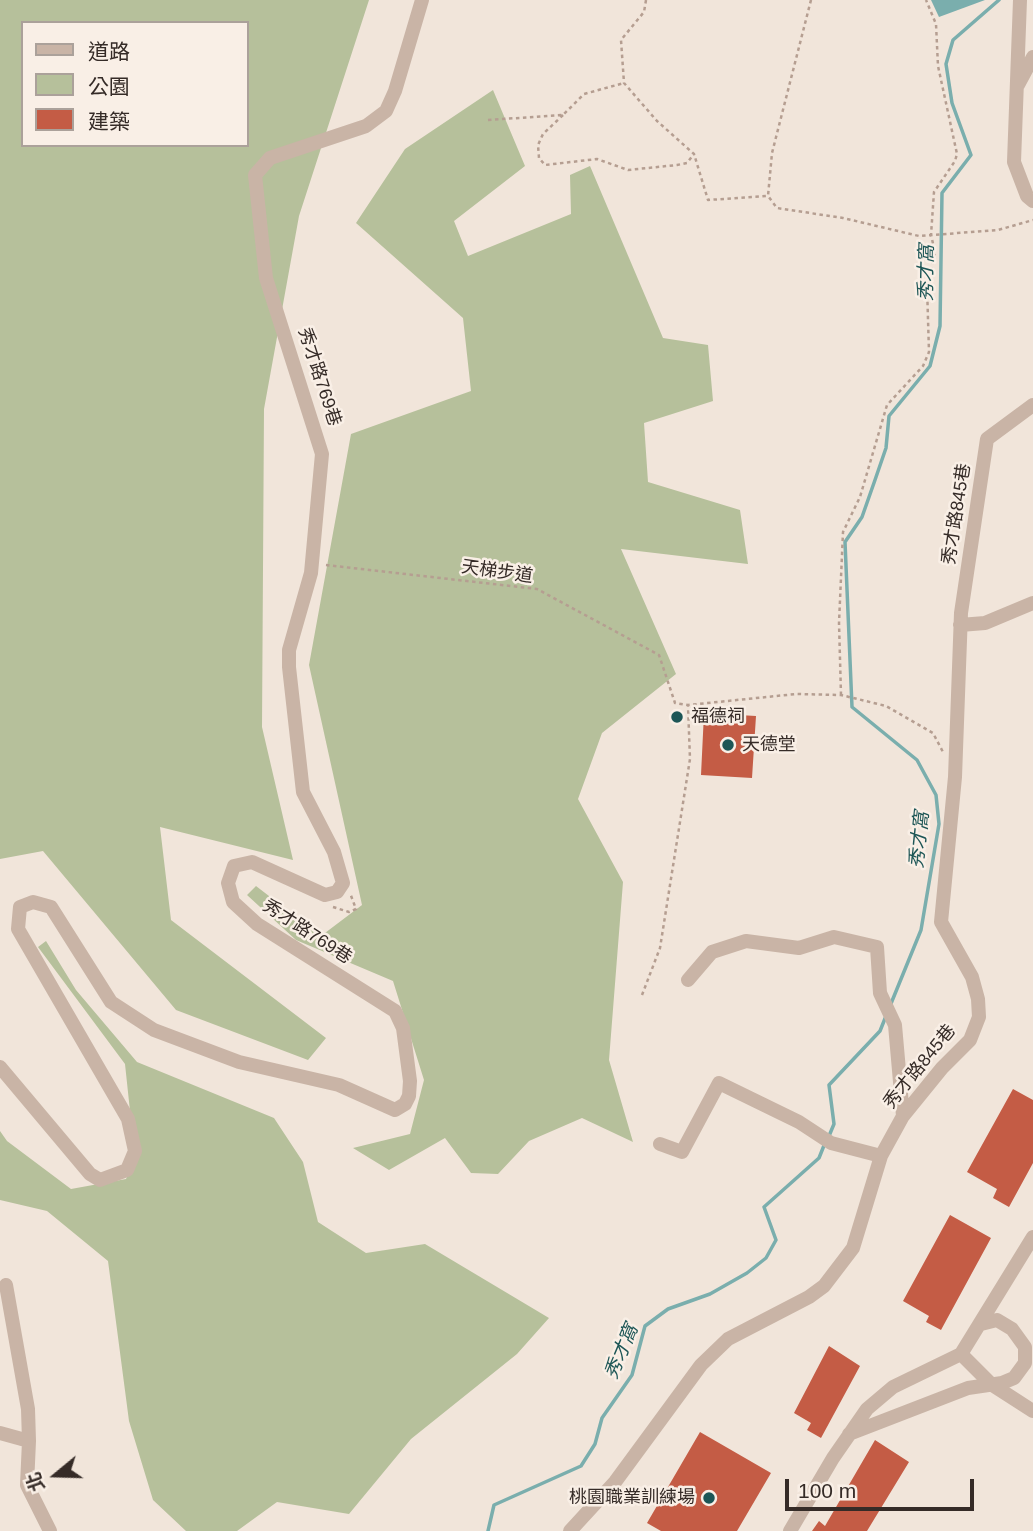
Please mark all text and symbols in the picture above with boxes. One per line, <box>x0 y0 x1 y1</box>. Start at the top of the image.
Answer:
legend <box>21 21 248 147</box>
text: 道路 <box>88 40 130 63</box>
text: 公園 <box>88 75 130 98</box>
text: 建築 <box>88 110 130 133</box>
water label: 秀才窩 <box>915 244 939 302</box>
street label: 秀才路769巷 <box>293 325 345 429</box>
street label: 秀才路845巷 <box>938 462 976 566</box>
street label: 天梯步道 <box>460 556 534 588</box>
place label: 福德祠 <box>691 706 745 728</box>
marker: 福德祠 <box>669 709 685 725</box>
place label: 天德堂 <box>742 734 796 756</box>
marker: 天德堂 <box>720 737 736 753</box>
water label: 秀才窩 <box>906 810 934 870</box>
street label: 秀才路769巷 <box>258 895 356 969</box>
street label: 秀才路845巷 <box>880 1021 960 1113</box>
water label: 秀才窩 <box>600 1321 644 1383</box>
north arrow <box>21 1440 91 1510</box>
scale bar <box>788 1464 977 1508</box>
text: 北 <box>23 1470 49 1494</box>
text: 100 m <box>798 1479 856 1502</box>
place label: 桃園職業訓練場 <box>569 1487 695 1509</box>
marker: 桃園職業訓練場 <box>701 1490 717 1506</box>

